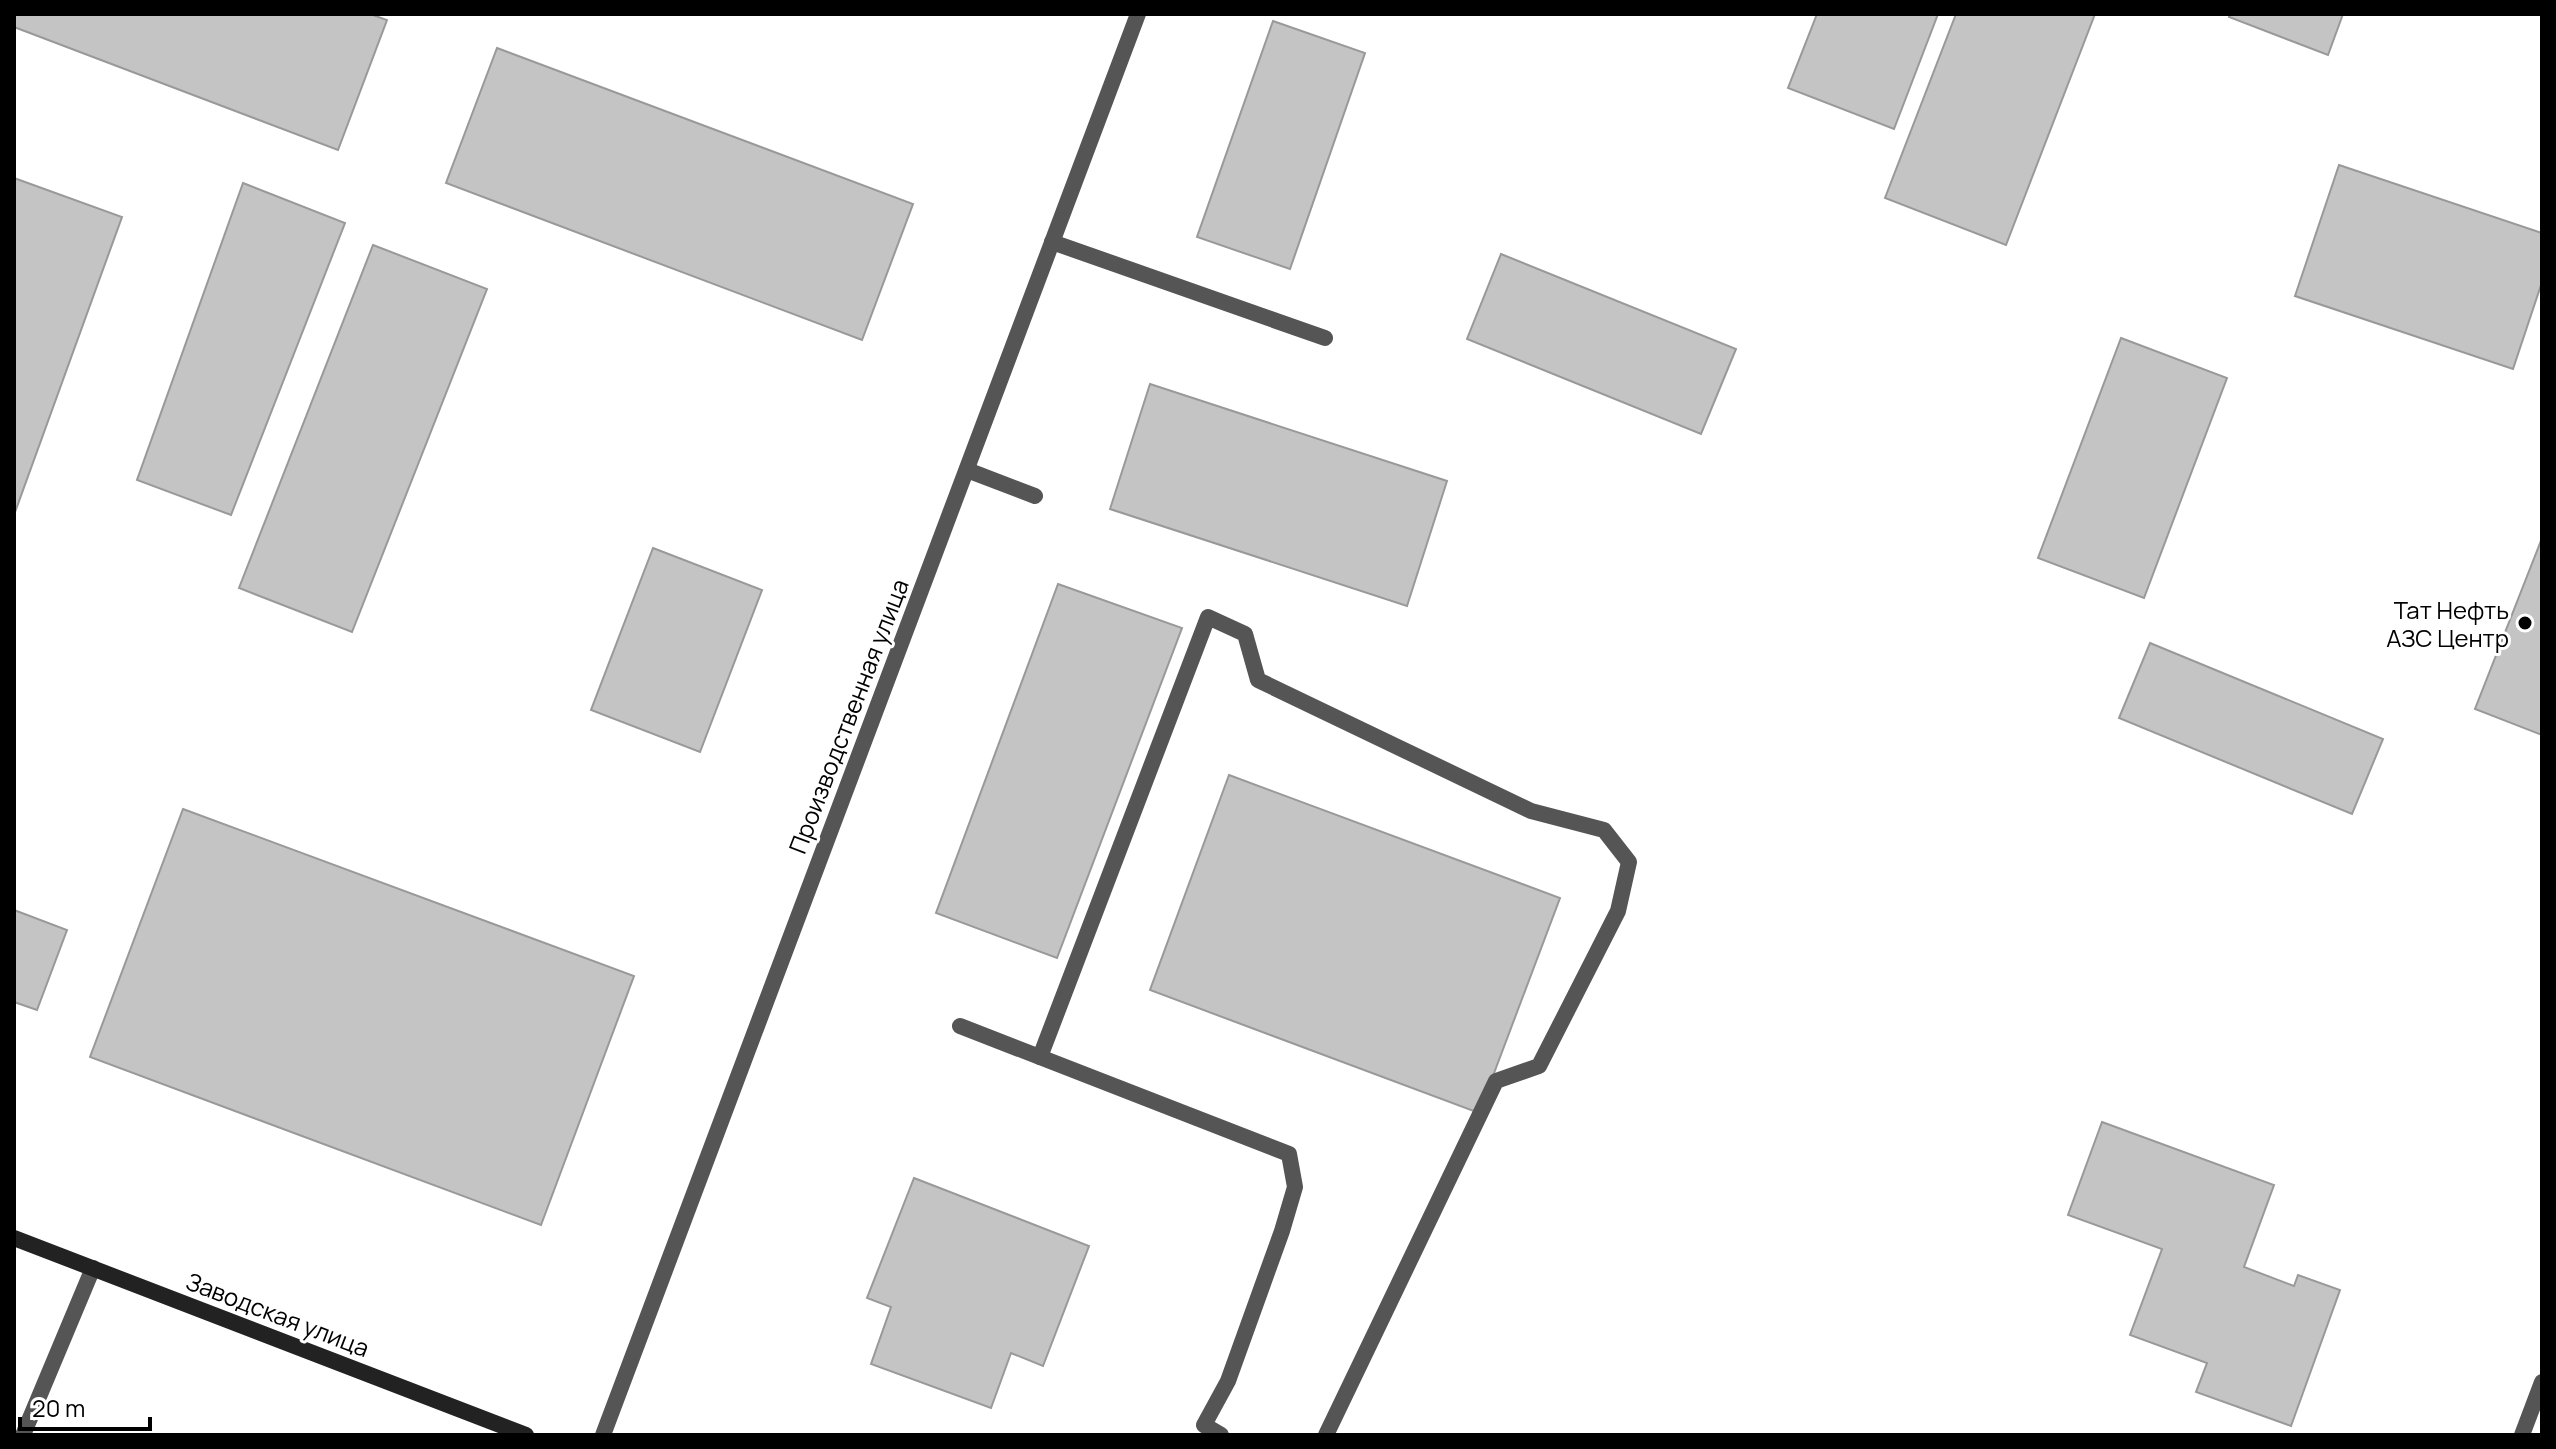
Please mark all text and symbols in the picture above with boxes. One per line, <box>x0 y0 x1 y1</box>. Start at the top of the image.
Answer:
street label: Производственная улица <box>780 574 916 858</box>
place label: Тат Нефть АЗС Центр <box>2386 593 2509 654</box>
marker: Тат Нефть АЗС Центр <box>2516 614 2534 632</box>
street label: Заводская улица <box>182 1264 374 1364</box>
scale bar <box>20 1381 150 1431</box>
text: 20 m <box>32 1391 85 1424</box>

